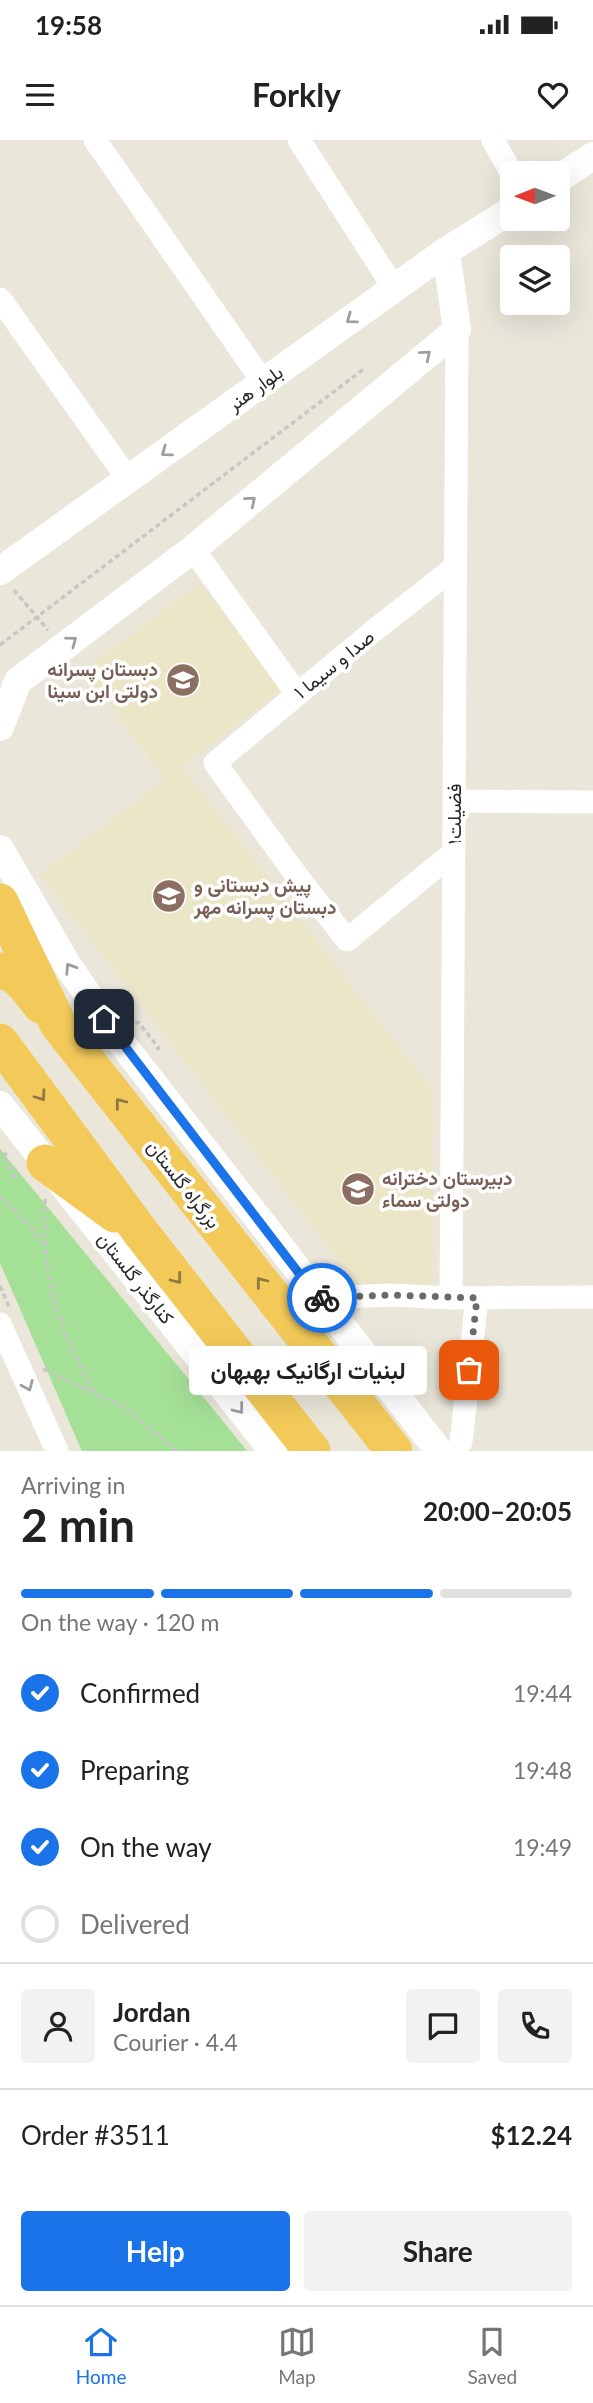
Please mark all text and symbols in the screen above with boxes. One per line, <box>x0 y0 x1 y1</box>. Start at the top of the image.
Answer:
text: 19:58 <box>35 9 102 41</box>
text: Forkly <box>252 75 341 114</box>
icon: menu <box>21 76 59 114</box>
icon: heart <box>534 76 572 114</box>
north arrow <box>500 161 570 231</box>
map controls <box>500 161 570 315</box>
button: layers <box>500 245 570 315</box>
one-way arrow <box>346 311 358 323</box>
one-way arrow <box>418 351 431 363</box>
street label: بلوار هنر <box>222 360 287 417</box>
one-way arrow <box>161 444 174 456</box>
one-way arrow <box>243 497 256 509</box>
street label: صدا و سیما ۱ <box>289 624 379 704</box>
one-way arrow <box>64 636 77 649</box>
place label: دبستان پسرانه دولتی ابن سینا <box>47 657 158 704</box>
school or university icon: دبستان پسرانه دولتی ابن سینا <box>164 661 202 699</box>
street label: فضیلت۱ <box>442 783 466 845</box>
place label: پیش دبستانی و دبستان پسرانه مهر <box>193 873 337 921</box>
school or university icon: پیش دبستانی و دبستان پسرانه مهر <box>150 877 188 915</box>
one-way arrow <box>66 963 79 976</box>
pin <box>74 989 134 1049</box>
icon: home <box>85 1000 123 1038</box>
one-way arrow <box>33 1089 45 1101</box>
one-way arrow <box>116 1098 128 1111</box>
street label: بزرگراه گلستان <box>142 1135 226 1233</box>
place label: دبیرستان دخترانه دولتی سماء <box>382 1166 512 1213</box>
school or university icon: دبیرستان دخترانه دولتی سماء <box>339 1170 377 1208</box>
street label: کنارگذر گلستان <box>93 1227 179 1329</box>
courier <box>287 1263 357 1333</box>
one-way arrow <box>169 1271 182 1283</box>
one-way arrow <box>256 1277 269 1289</box>
icon: bike <box>303 1279 341 1317</box>
pin <box>439 1340 499 1400</box>
callout: لبنیات ارگانیک بهبهان <box>189 1346 427 1394</box>
icon: bag <box>450 1351 488 1389</box>
text: لبنیات ارگانیک بهبهان <box>210 1356 406 1384</box>
one-way arrow <box>20 1379 34 1392</box>
one-way arrow <box>231 1401 244 1413</box>
text: Arriving in <box>21 1471 125 1499</box>
text: 20:00–20:05 <box>423 1495 572 1527</box>
text: 2 min <box>21 1497 135 1552</box>
text: On the way · 120 m <box>21 1608 220 1636</box>
icon: check <box>21 1674 59 1712</box>
text: Confirmed <box>80 1677 200 1709</box>
text: 19:44 <box>513 1679 572 1707</box>
icon: check <box>21 1751 59 1789</box>
text: Preparing <box>80 1754 189 1786</box>
text: 19:48 <box>513 1756 572 1784</box>
icon: check <box>21 1828 59 1866</box>
text: On the way <box>80 1831 212 1863</box>
text: 19:49 <box>513 1833 572 1861</box>
text: Delivered <box>80 1908 190 1940</box>
button: person <box>21 1989 95 2063</box>
button: chat <box>406 1989 480 2063</box>
button: phone <box>498 1989 572 2063</box>
text: Jordan <box>113 1996 191 2028</box>
text: Courier · 4.4 <box>113 2028 238 2056</box>
text: Order #3511 <box>21 2119 170 2151</box>
text: $12.24 <box>490 2119 572 2151</box>
button: Help <box>21 2211 290 2291</box>
button: Share <box>304 2211 572 2291</box>
tab: Home <box>76 2323 126 2388</box>
tab: Map <box>278 2323 316 2388</box>
tab: Saved <box>468 2323 517 2388</box>

